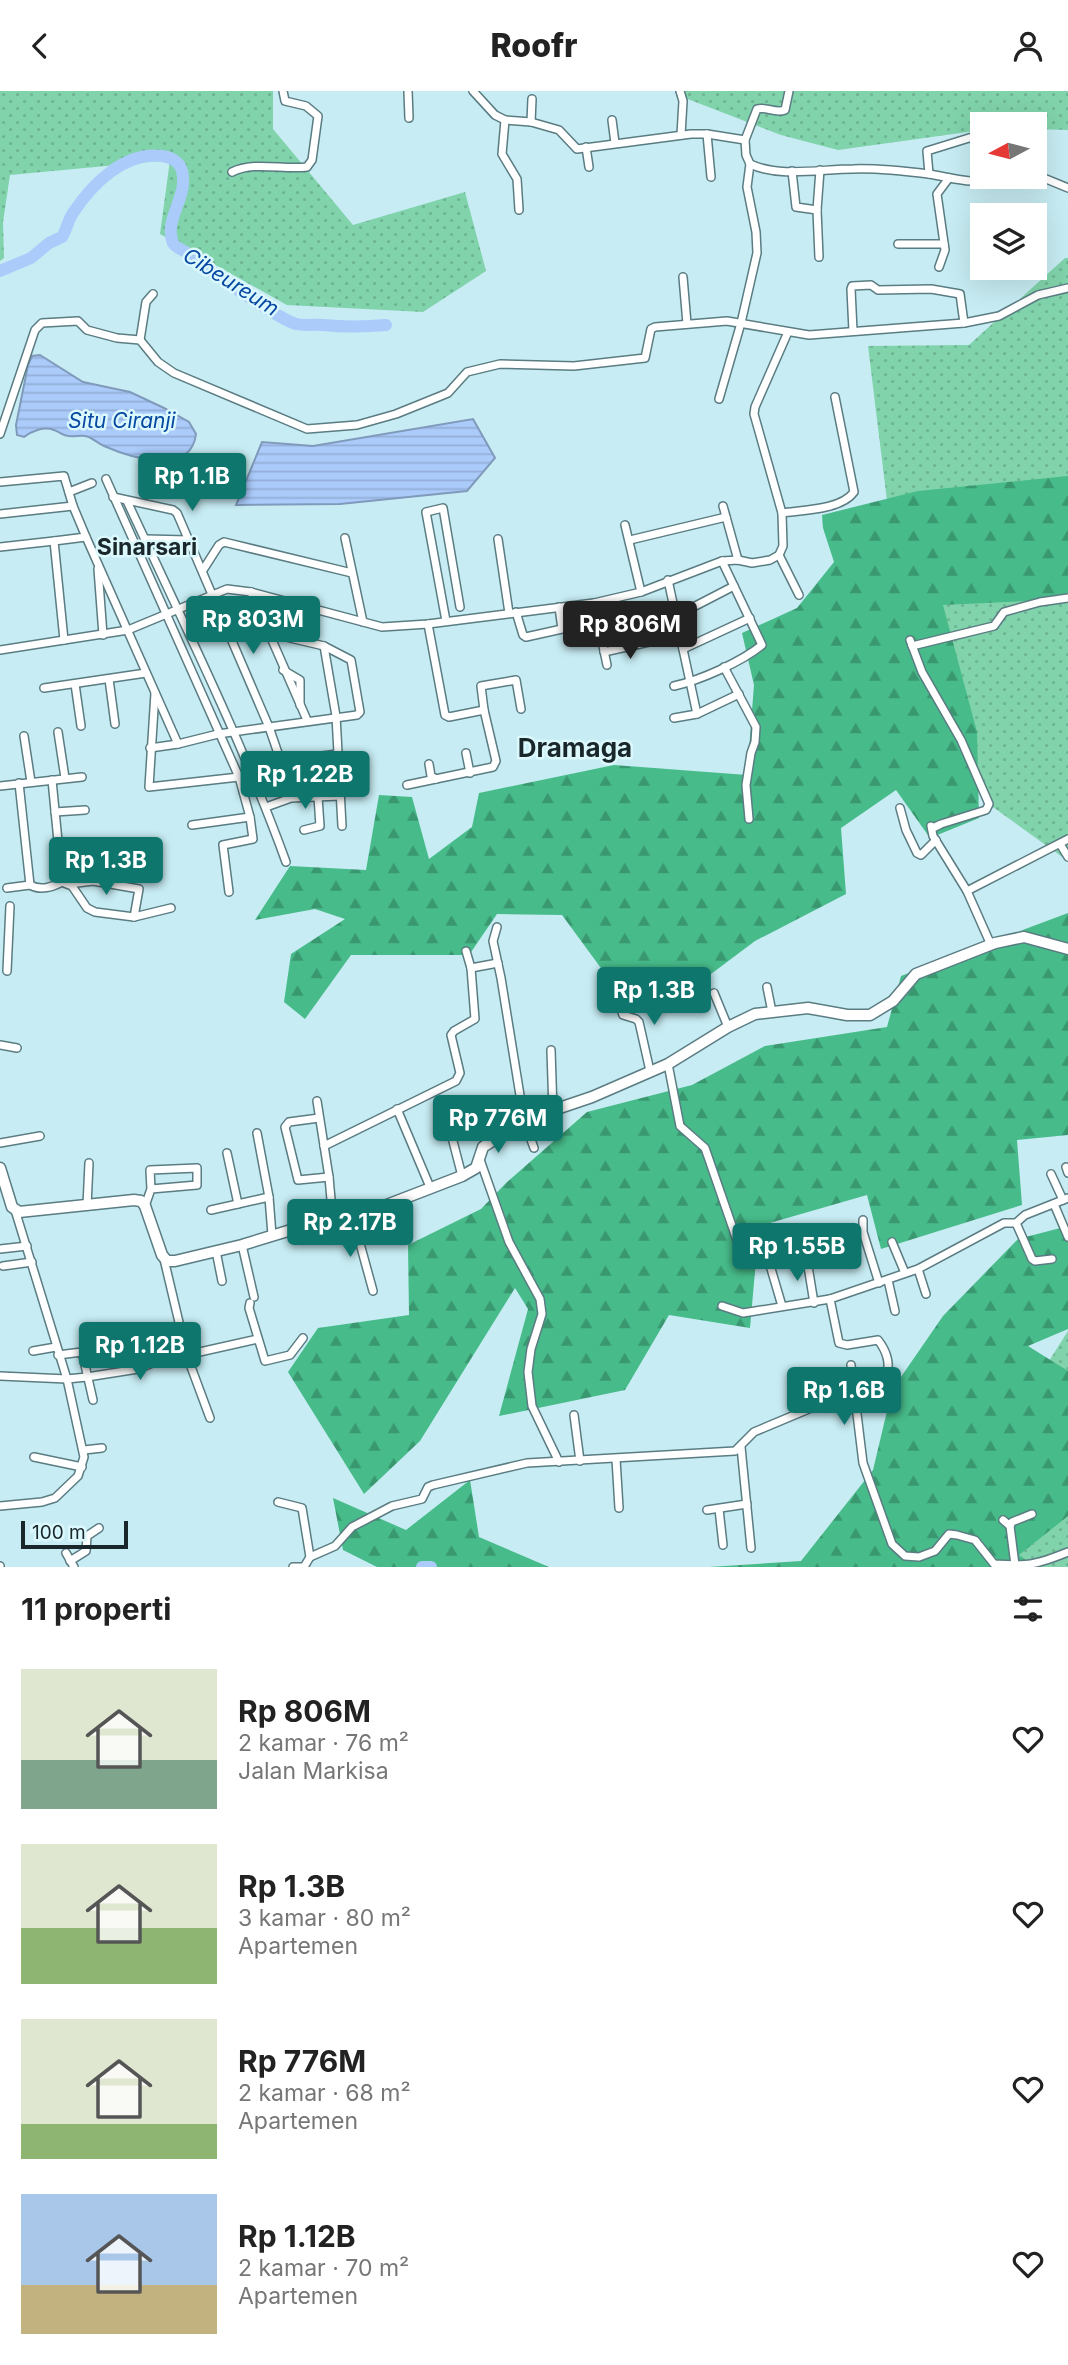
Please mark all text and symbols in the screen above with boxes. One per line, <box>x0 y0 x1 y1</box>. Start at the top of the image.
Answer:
text: Roofr <box>490 26 578 65</box>
icon: back <box>21 27 59 65</box>
icon: person <box>1009 27 1047 65</box>
north arrow <box>970 112 1046 189</box>
map controls <box>970 112 1047 280</box>
button: layers <box>970 203 1047 280</box>
water label: Cibeureum <box>179 242 284 321</box>
water label: Situ Ciranji <box>68 408 177 433</box>
pin: Rp 1.1B <box>127 453 257 513</box>
text: Rp 1.1B <box>154 462 230 490</box>
district label: Sinarsari <box>97 533 197 561</box>
pin: Rp 803M <box>188 596 318 656</box>
pin: Rp 806M <box>565 601 695 661</box>
text: Rp 803M <box>202 605 304 633</box>
text: Rp 806M <box>579 610 681 638</box>
district label: Dramaga <box>518 732 632 763</box>
pin: Rp 1.22B <box>233 751 377 811</box>
text: Rp 1.22B <box>257 760 353 788</box>
pin: Rp 1.3B <box>41 837 171 897</box>
text: Rp 1.3B <box>65 846 147 874</box>
pin: Rp 1.3B <box>589 967 719 1027</box>
text: Rp 1.3B <box>613 976 695 1004</box>
pin: Rp 776M <box>433 1095 563 1155</box>
text: Rp 776M <box>449 1104 547 1132</box>
pin: Rp 2.17B <box>278 1199 422 1259</box>
text: Rp 2.17B <box>303 1208 397 1236</box>
pin: Rp 1.55B <box>725 1223 869 1283</box>
text: Rp 1.55B <box>748 1232 846 1260</box>
pin: Rp 1.12B <box>68 1323 212 1382</box>
text: Rp 1.12B <box>95 1331 185 1359</box>
pin: Rp 1.6B <box>779 1367 909 1427</box>
text: Rp 1.6B <box>803 1376 885 1404</box>
scale bar <box>21 1518 128 1550</box>
text: 100 m <box>32 1521 86 1544</box>
icon: filters <box>1009 1590 1047 1628</box>
text: 11 properti <box>21 1591 171 1627</box>
text: Rp 806M <box>238 1693 371 1729</box>
icon: home <box>77 1697 161 1781</box>
icon: heart <box>1009 1720 1047 1758</box>
text: 2 kamar · 76 m² <box>238 1729 409 1757</box>
text: Jalan Markisa <box>238 1757 389 1785</box>
text: Rp 1.3B <box>238 1868 345 1904</box>
icon: home <box>77 1872 161 1956</box>
icon: heart <box>1009 1895 1047 1933</box>
text: 3 kamar · 80 m² <box>238 1904 411 1932</box>
text: Apartemen <box>238 1932 358 1960</box>
text: Rp 776M <box>238 2043 366 2079</box>
icon: home <box>77 2047 161 2131</box>
icon: heart <box>1009 2070 1047 2108</box>
text: 2 kamar · 68 m² <box>238 2079 411 2107</box>
text: Apartemen <box>238 2107 358 2135</box>
text: Rp 1.12B <box>238 2218 356 2254</box>
icon: home <box>77 2222 161 2306</box>
icon: heart <box>1009 2245 1047 2283</box>
text: 2 kamar · 70 m² <box>238 2254 409 2282</box>
text: Apartemen <box>238 2282 358 2310</box>

